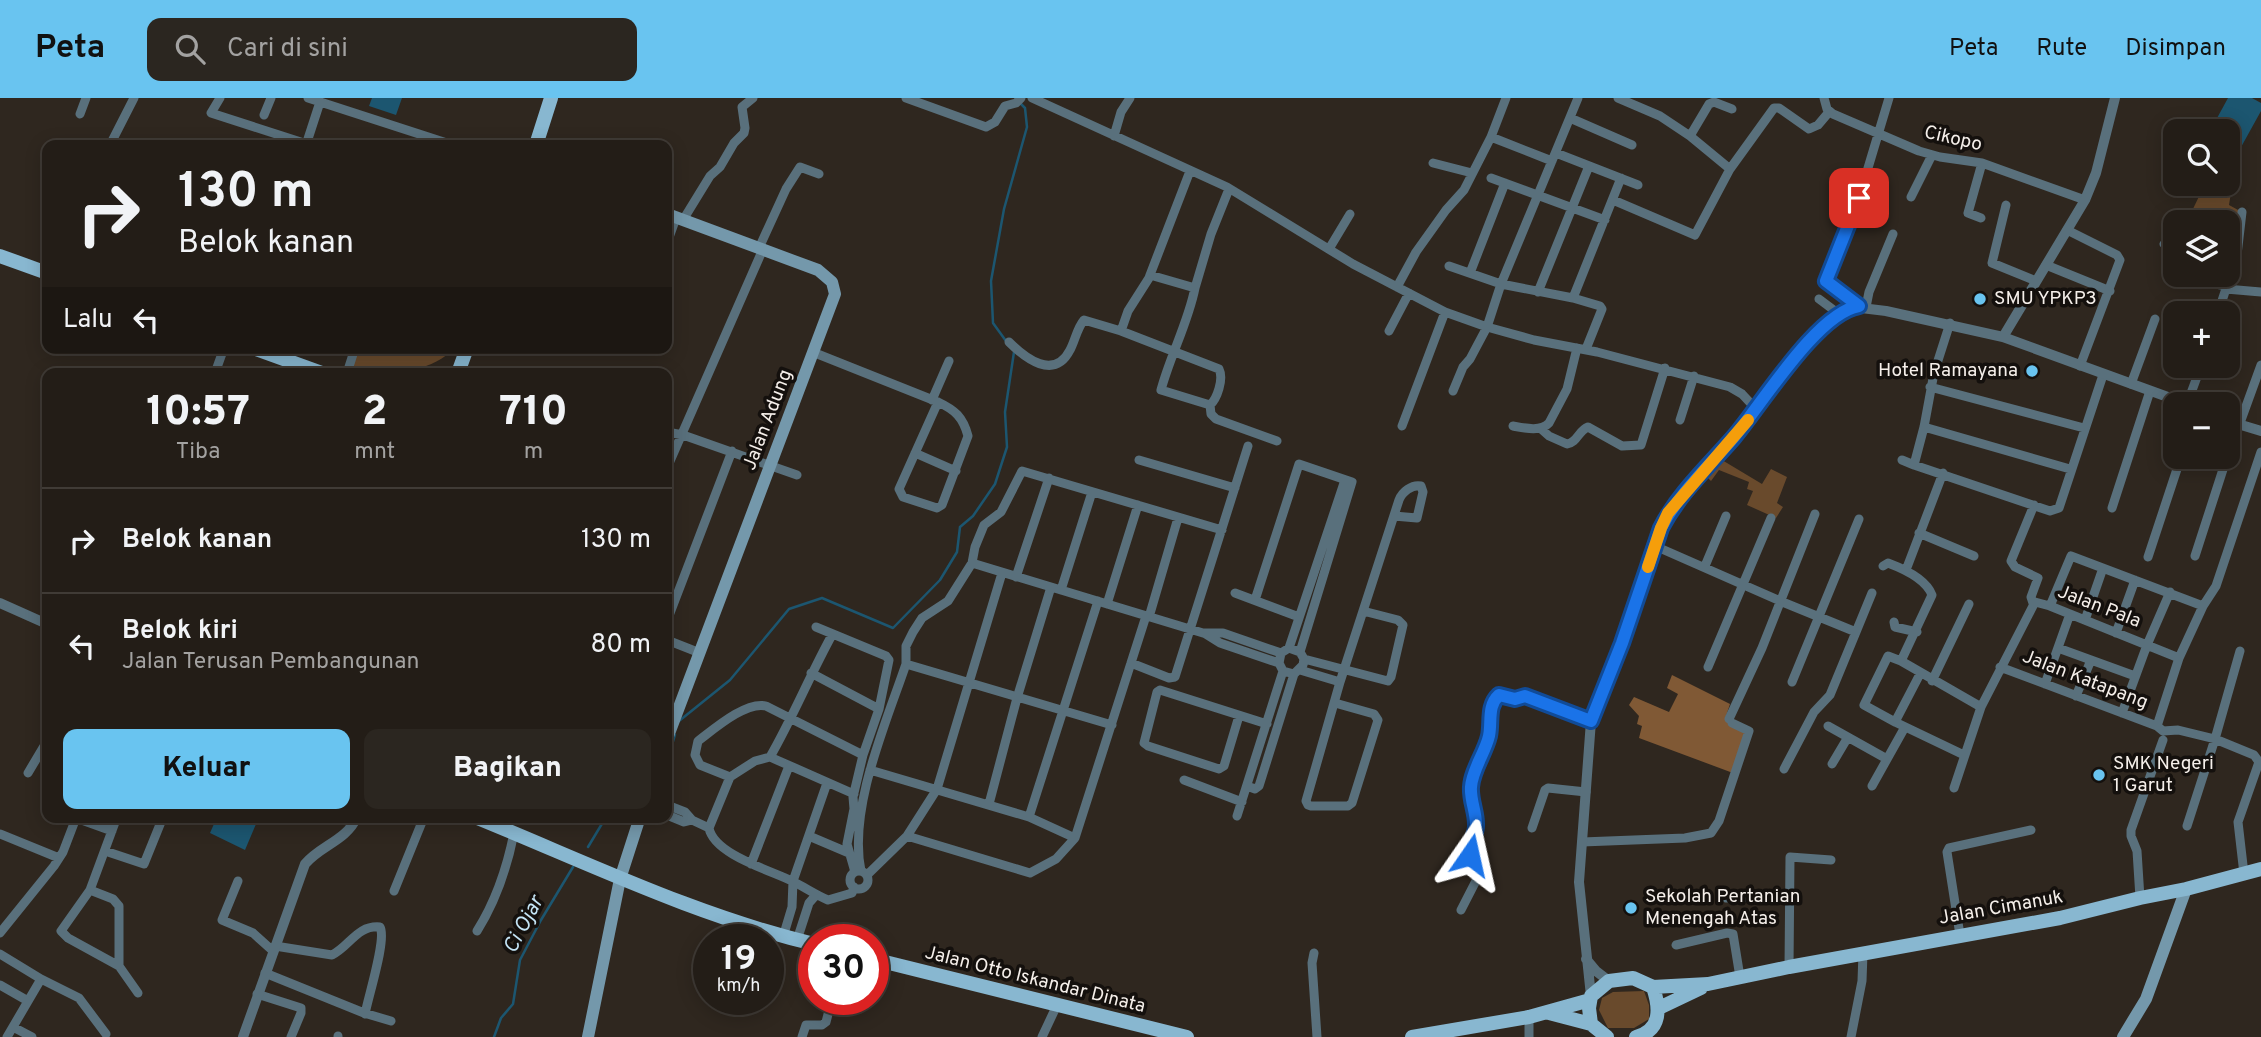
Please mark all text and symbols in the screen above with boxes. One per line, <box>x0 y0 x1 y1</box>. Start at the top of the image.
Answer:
search box <box>147 18 637 81</box>
text: Peta <box>35 28 105 70</box>
icon: search <box>171 30 209 68</box>
text: Cari di sini <box>227 33 348 66</box>
text: Peta <box>1949 34 1998 64</box>
text: Rute <box>2036 34 2087 64</box>
text: Disimpan <box>2125 34 2226 64</box>
map controls <box>2163 119 2240 469</box>
button: search <box>2163 119 2240 196</box>
street label: Cikopo <box>1922 121 1984 157</box>
text: 130 m <box>178 163 314 225</box>
icon: right <box>63 168 154 259</box>
pin <box>1829 168 1889 228</box>
icon: arrive <box>1840 179 1878 217</box>
button: layers <box>2163 210 2240 287</box>
text: Belok kanan <box>178 224 354 264</box>
place label: SMU YPKP3 <box>1994 287 2097 311</box>
marker: SMU YPKP3 <box>1972 291 1988 307</box>
icon: left <box>127 301 165 339</box>
button: + <box>2163 301 2240 378</box>
text: Lalu <box>63 304 113 337</box>
place label: Hotel Ramayana <box>1878 359 2018 383</box>
marker: Hotel Ramayana <box>2024 363 2040 379</box>
street label: Jalan Adung <box>738 366 798 474</box>
text: 10:57 <box>146 387 250 440</box>
text: 2 <box>362 387 388 440</box>
text: 710 <box>499 387 568 440</box>
button: − <box>2163 392 2240 469</box>
text: Tiba <box>176 438 220 467</box>
text: mnt <box>354 438 395 467</box>
text: m <box>524 438 543 467</box>
icon: right <box>63 522 101 560</box>
text: Belok kanan <box>122 524 272 557</box>
text: 130 m <box>581 524 651 557</box>
street label: Jalan Pala <box>2054 580 2144 634</box>
text: Belok kiri <box>122 615 238 648</box>
icon: left <box>63 627 101 665</box>
text: 80 m <box>591 629 651 662</box>
street label: Jalan Katapang <box>2019 645 2151 715</box>
text: Jalan Terusan Pembangunan <box>122 648 419 677</box>
button: Keluar <box>63 729 350 809</box>
button: Bagikan <box>364 729 651 809</box>
place label: SMK Negeri 1 Garut <box>2113 752 2214 798</box>
marker: SMK Negeri 1 Garut <box>2091 767 2107 783</box>
position arrow <box>1433 818 1507 892</box>
place label: Sekolah Pertanian Menengah Atas <box>1645 885 1800 931</box>
street label: Jalan Cimanuk <box>1937 885 2065 931</box>
water label: Ci Ojar <box>498 890 551 959</box>
marker: Sekolah Pertanian Menengah Atas <box>1623 900 1639 916</box>
speed limit sign: 30 <box>798 924 889 1015</box>
text: 19 <box>721 938 756 982</box>
street label: Jalan Otto Iskandar Dinata <box>922 941 1148 1019</box>
text: km/h <box>717 975 760 998</box>

